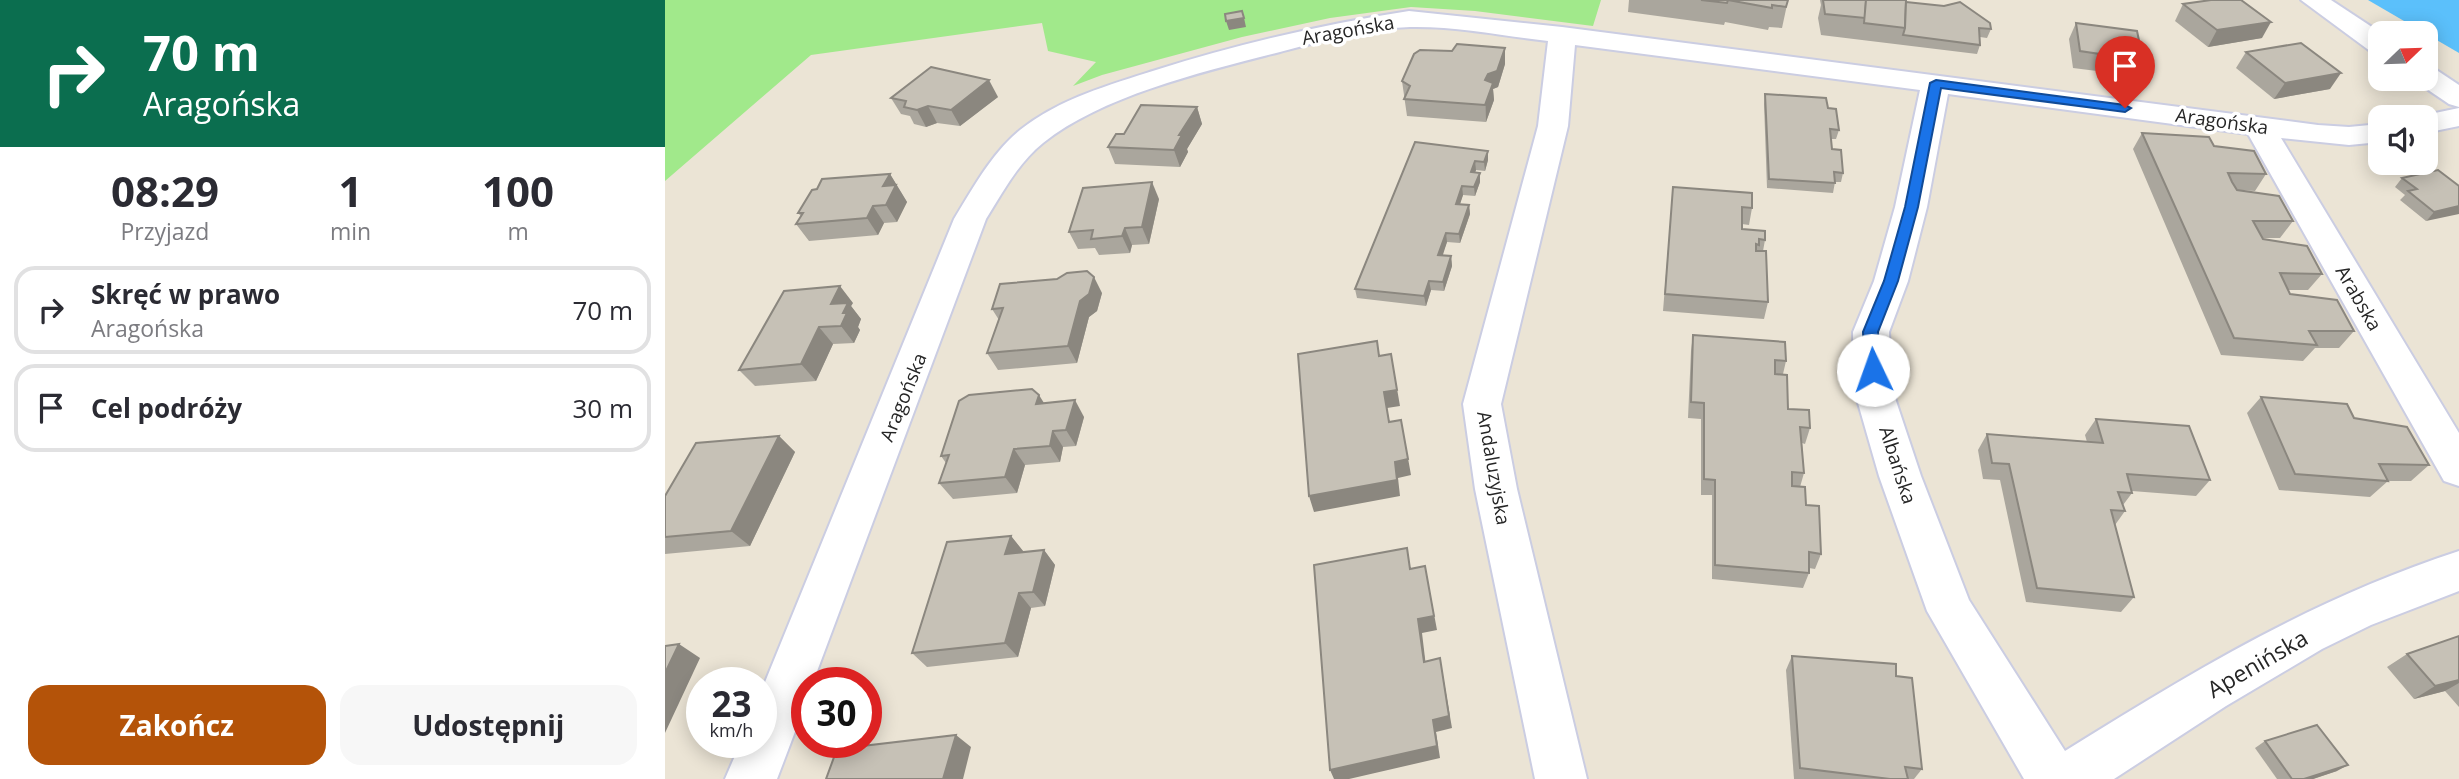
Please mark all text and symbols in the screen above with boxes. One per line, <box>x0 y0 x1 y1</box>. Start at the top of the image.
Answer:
street label: Aragońska <box>1300 9 1396 51</box>
text: 70 m <box>143 19 260 85</box>
north arrow <box>2368 21 2438 91</box>
map controls <box>2368 21 2438 175</box>
icon: right <box>28 28 119 119</box>
pin <box>2095 36 2155 108</box>
icon: arrive <box>2106 47 2144 85</box>
text: Aragońska <box>143 82 300 125</box>
street label: Aragońska <box>2174 102 2270 140</box>
button: sound <box>2368 105 2438 175</box>
text: 08:29 <box>111 162 219 219</box>
text: 1 <box>338 162 363 219</box>
text: 100 <box>482 162 554 219</box>
text: Przyjazd <box>120 215 209 247</box>
text: min <box>330 215 371 247</box>
text: m <box>507 215 529 247</box>
street label: Arabska <box>2330 261 2388 335</box>
text: Skręć w prawo <box>91 276 280 312</box>
icon: right <box>32 291 70 329</box>
text: 70 m <box>572 292 633 328</box>
text: Aragońska <box>91 312 204 344</box>
position arrow <box>1836 333 1910 407</box>
street label: Aragońska <box>873 349 933 445</box>
icon: arrive <box>32 389 70 427</box>
text: Cel podróży <box>91 390 242 426</box>
text: 30 m <box>572 390 633 426</box>
street label: Andaluzyjska <box>1471 409 1517 527</box>
street label: Albańska <box>1873 423 1923 507</box>
street label: Apenińska <box>2201 621 2313 705</box>
speed limit sign: 30 <box>791 667 882 758</box>
text: 23 <box>711 680 752 727</box>
button: Zakończ <box>28 685 326 765</box>
button: Udostępnij <box>340 685 637 765</box>
text: km/h <box>710 718 753 742</box>

